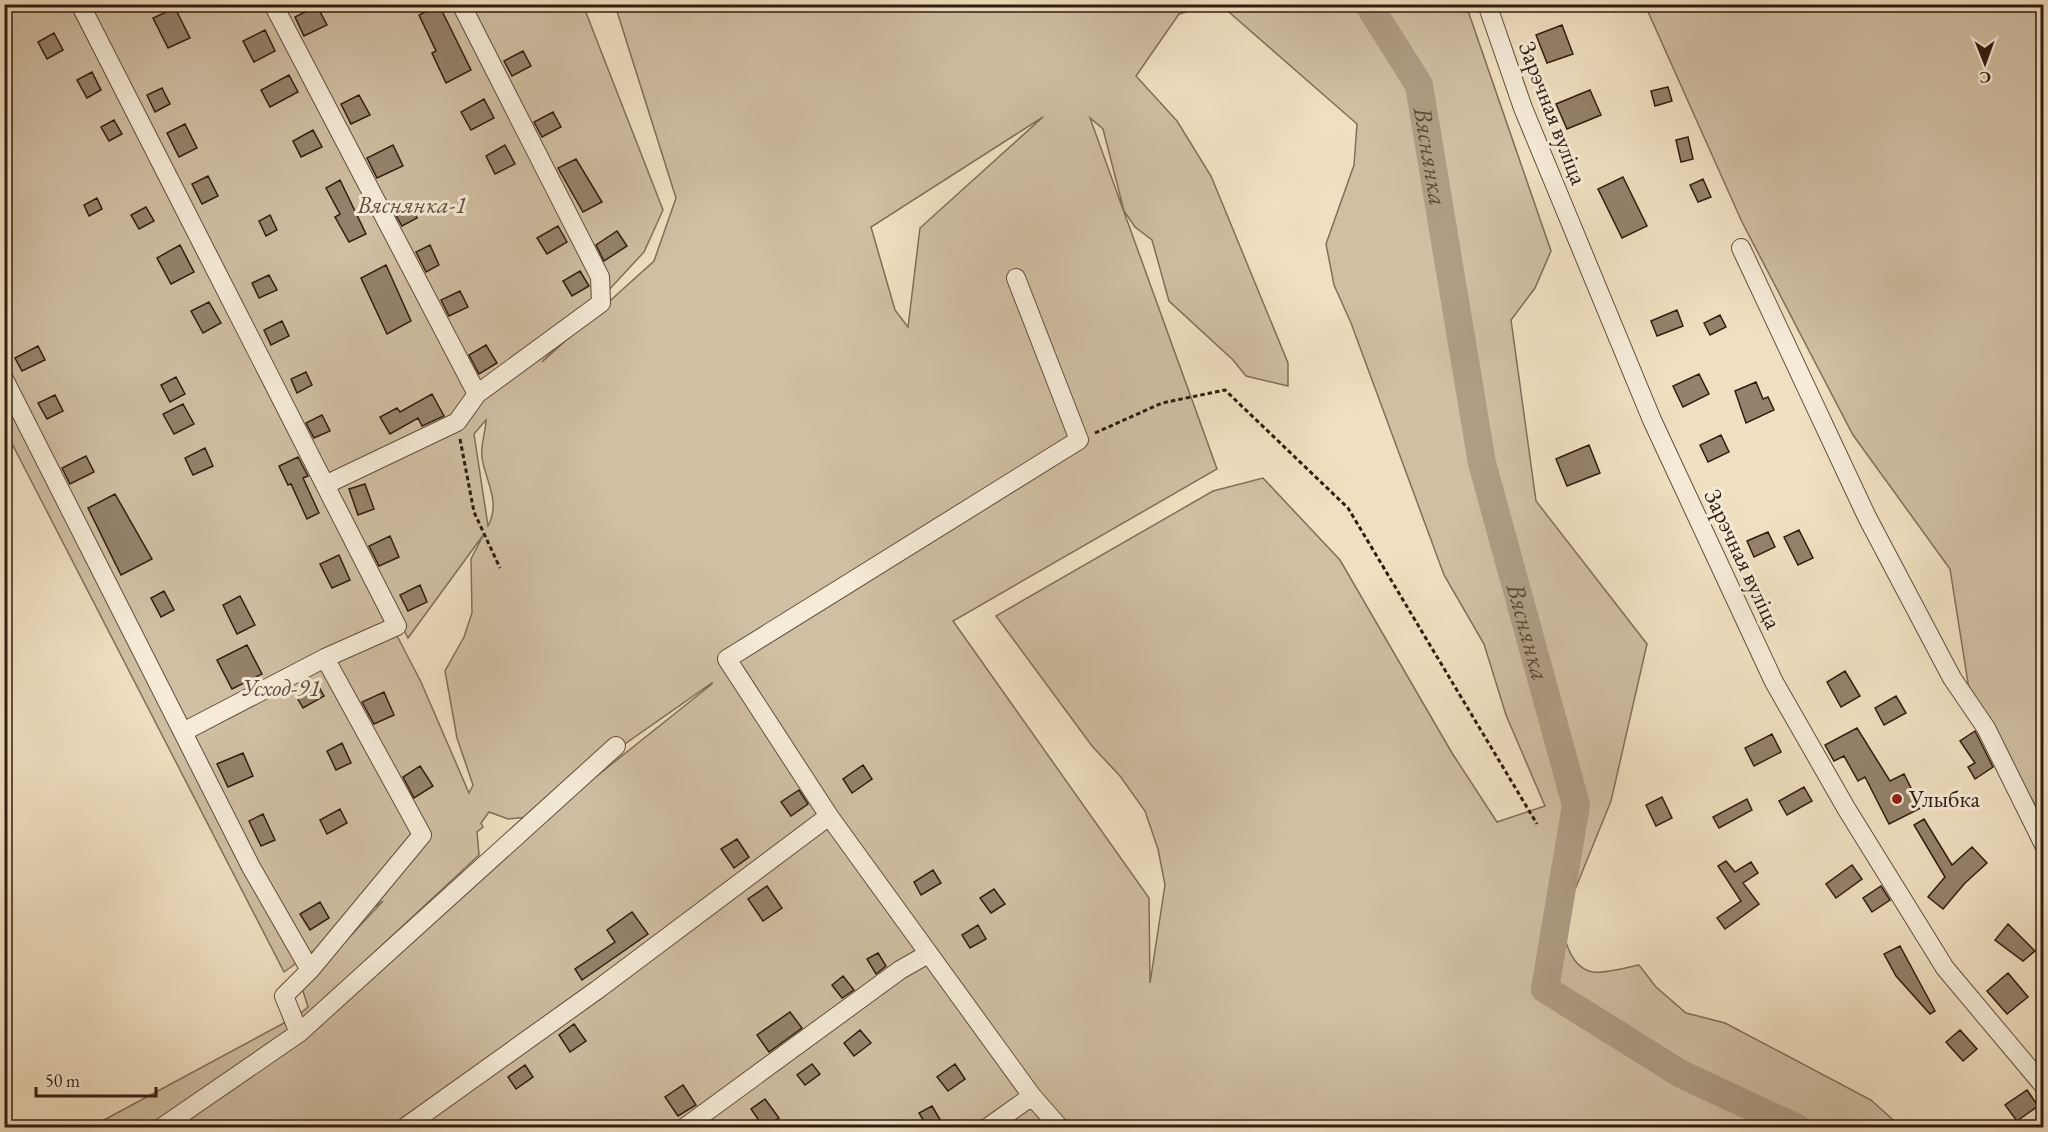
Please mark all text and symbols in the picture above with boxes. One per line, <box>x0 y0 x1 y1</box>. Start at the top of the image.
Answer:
north arrow <box>1955 33 2015 93</box>
street label: Зарэчная вуліца <box>1512 37 1595 189</box>
text: С <box>1979 67 1991 88</box>
water label: Вяснянка <box>1406 103 1456 208</box>
park label: Вяснянка-1 <box>356 189 467 220</box>
street label: Зарэчная вуліца <box>1697 484 1790 634</box>
water label: Вяснянка <box>1499 578 1558 684</box>
park label: Усход-91 <box>242 672 320 703</box>
place label: Улыбка <box>1908 783 1981 814</box>
marker: Улыбка <box>1890 792 1904 806</box>
scale bar <box>36 1060 156 1098</box>
text: 50 m <box>45 1069 80 1092</box>

